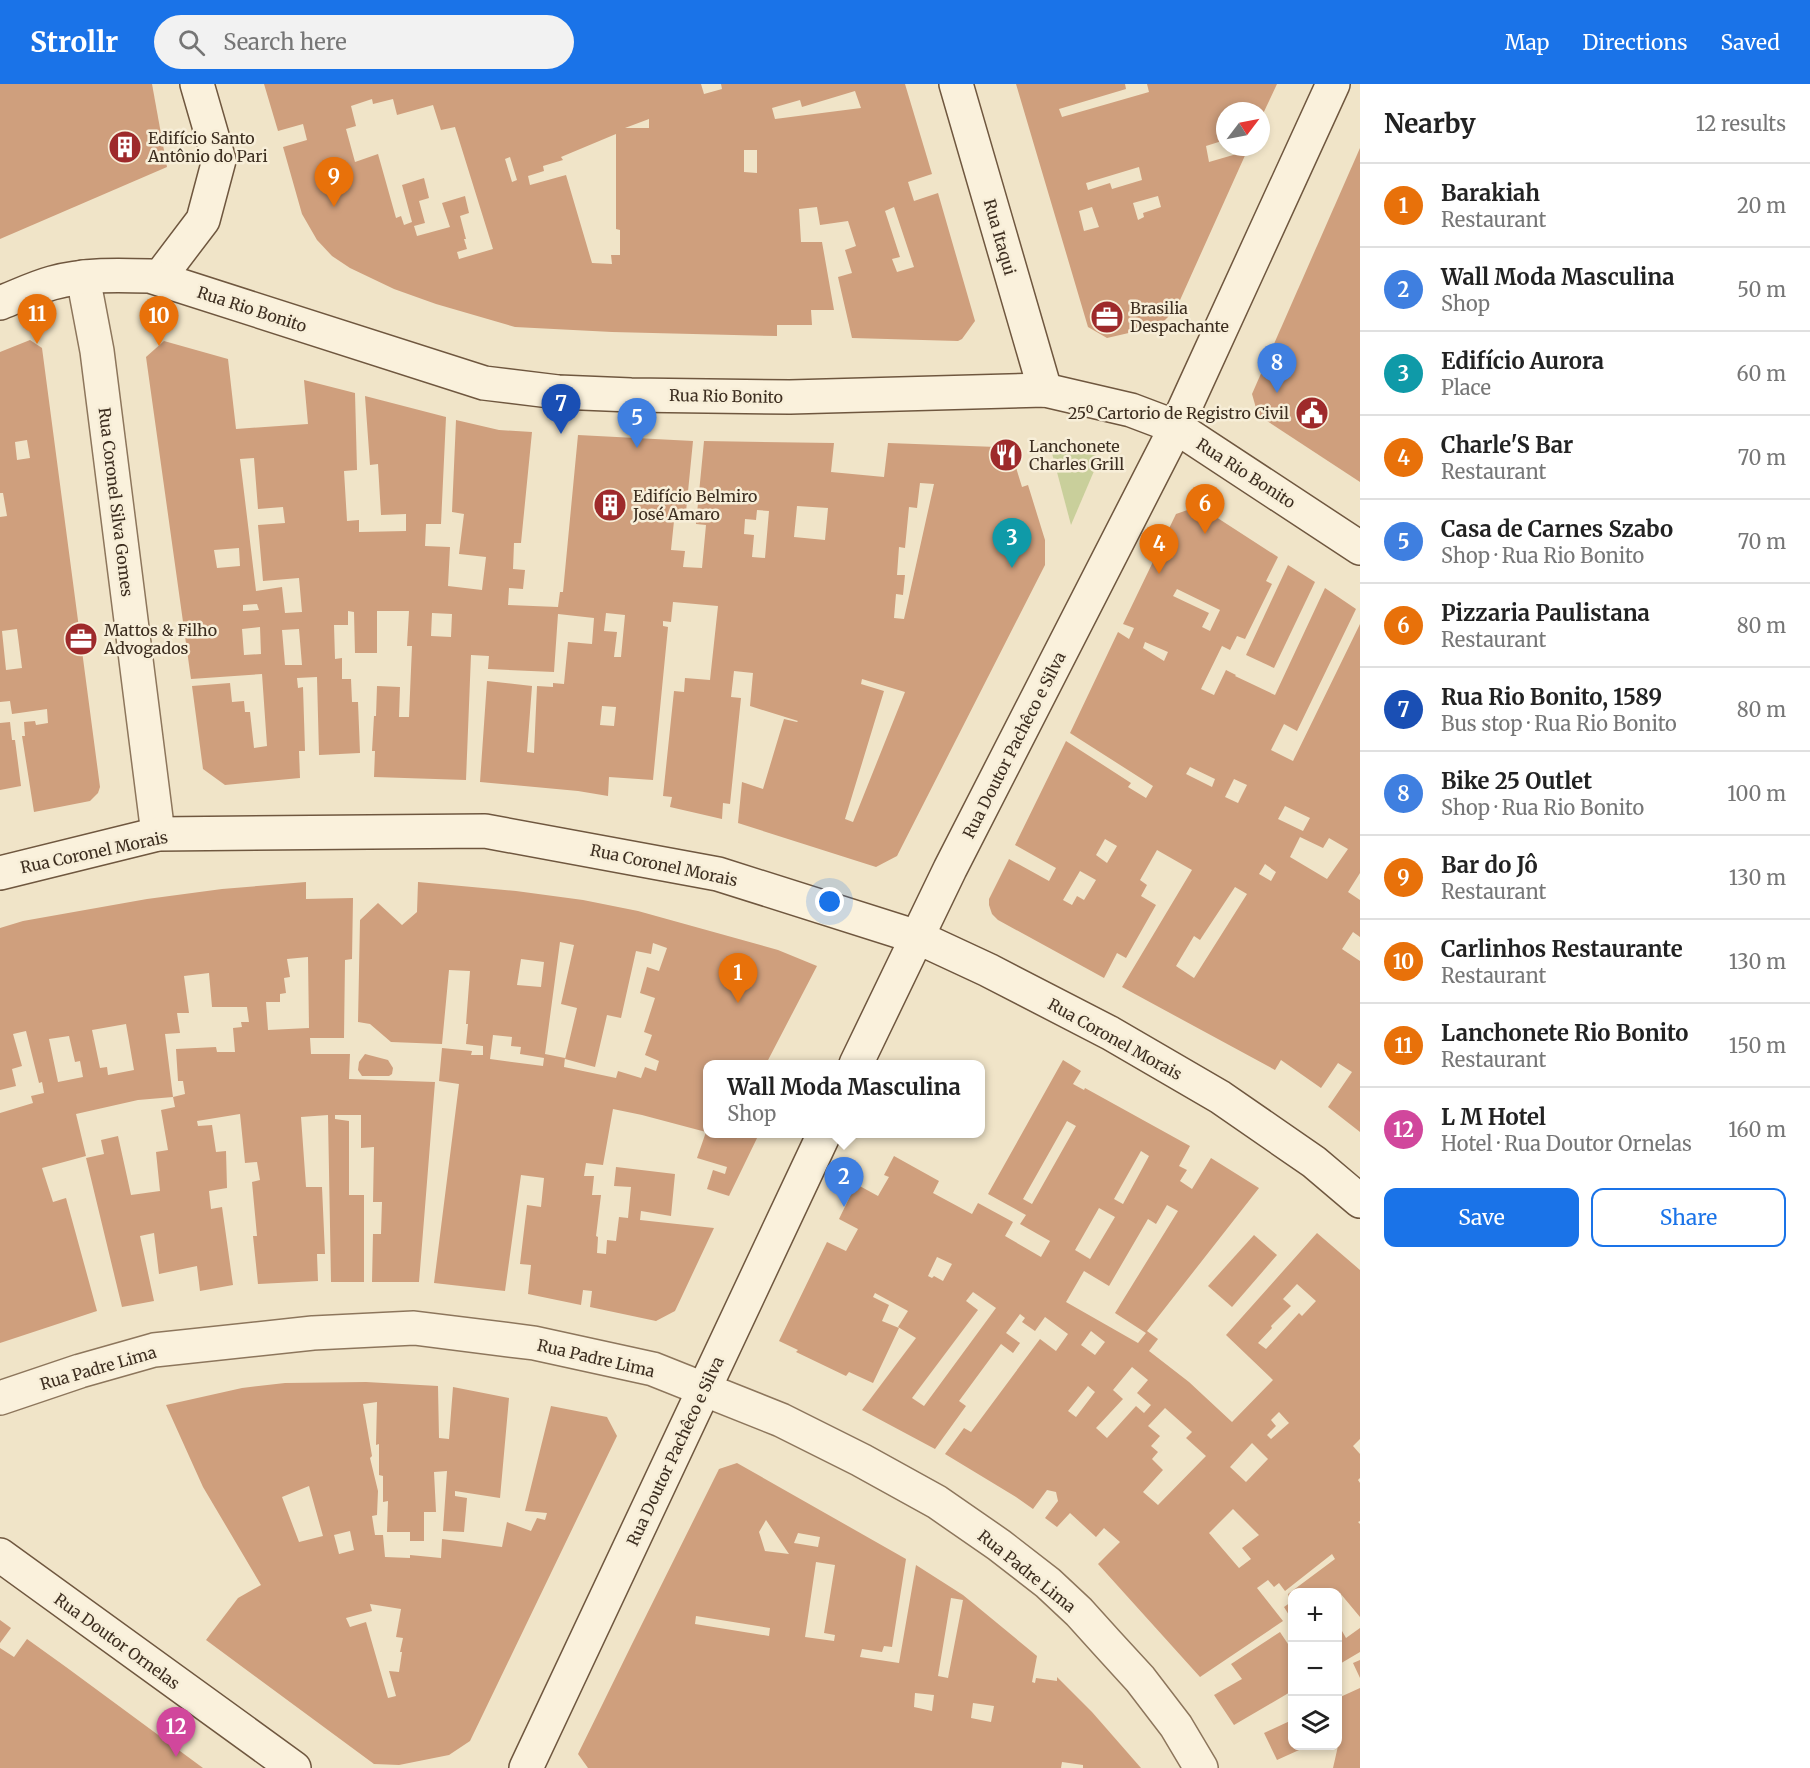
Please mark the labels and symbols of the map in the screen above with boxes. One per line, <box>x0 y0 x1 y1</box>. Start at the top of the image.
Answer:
north arrow <box>1216 102 1270 156</box>
place label: Edifício Santo Antônio do Pari <box>147 128 268 166</box>
building icon: Edifício Santo Antônio do Pari <box>107 129 143 165</box>
pin: 9 <box>314 158 354 207</box>
street label: Rua Itaqui <box>980 197 1020 277</box>
street label: Rua Rio Bonito <box>195 282 309 336</box>
pin: 11 <box>18 294 57 344</box>
pin: 10 <box>140 296 178 346</box>
place label: Brasilia Despachante <box>1130 298 1229 336</box>
office icon: Brasilia Despachante <box>1089 299 1125 335</box>
pin: 8 <box>1258 344 1296 393</box>
pin: 7 <box>542 384 580 434</box>
street label: Rua Rio Bonito <box>669 385 783 407</box>
public building icon: 25º Cartorio de Registro Civil <box>1294 395 1330 431</box>
pin: 5 <box>618 398 656 448</box>
place label: 25º Cartorio de Registro Civil <box>1068 403 1289 423</box>
street label: Rua Coronel Silva Gomes <box>94 406 138 598</box>
street label: Rua Rio Bonito <box>1193 434 1299 512</box>
place label: Lanchonete Charles Grill <box>1029 436 1124 474</box>
restaurant icon: Lanchonete Charles Grill <box>988 437 1024 473</box>
pin: 6 <box>1186 484 1224 534</box>
place label: Edifício Belmiro José Amaro <box>632 486 757 524</box>
building icon: Edifício Belmiro José Amaro <box>592 487 628 523</box>
pin: 3 <box>992 518 1032 568</box>
pin: 4 <box>1140 524 1178 574</box>
place label: Mattos & Filho Advogados <box>103 620 217 658</box>
office icon: Mattos & Filho Advogados <box>63 621 99 657</box>
street label: Rua Doutor Pachêco e Silva <box>958 648 1070 842</box>
street label: Rua Coronel Morais <box>18 827 170 877</box>
street label: Rua Coronel Morais <box>588 840 740 890</box>
your location <box>815 887 844 916</box>
pin: 1 <box>718 954 758 1003</box>
street label: Rua Coronel Morais <box>1044 994 1186 1084</box>
pin: 2 <box>824 1158 864 1207</box>
street label: Rua Padre Lima <box>535 1335 657 1381</box>
street label: Rua Padre Lima <box>38 1342 159 1394</box>
street label: Rua Doutor Pachêco e Silva <box>622 1353 728 1549</box>
street label: Rua Padre Lima <box>974 1525 1080 1617</box>
street label: Rua Doutor Ornelas <box>50 1589 184 1693</box>
pin: 12 <box>156 1708 195 1757</box>

